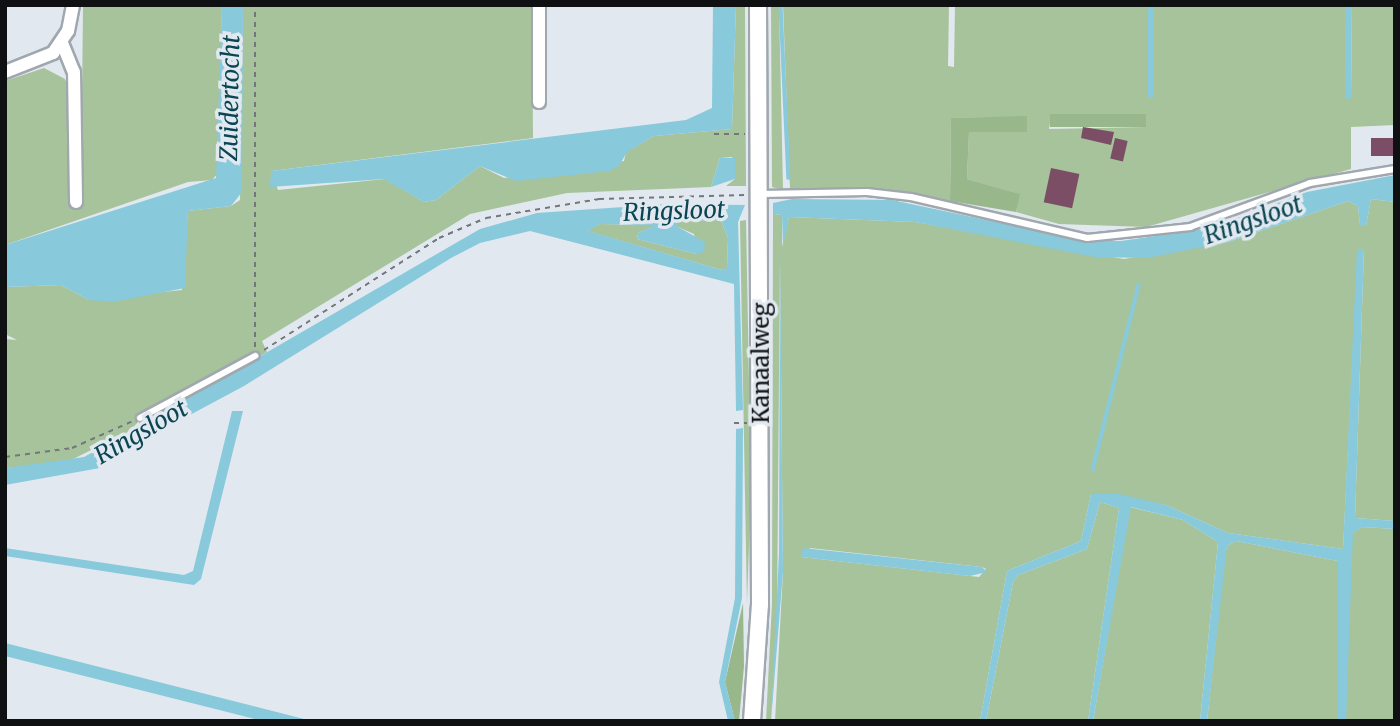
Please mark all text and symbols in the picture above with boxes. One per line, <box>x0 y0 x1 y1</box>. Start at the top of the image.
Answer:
water label: Zuidertocht <box>215 35 245 161</box>
water label: Ringsloot <box>1200 190 1306 250</box>
water label: Ringsloot <box>622 195 726 227</box>
street label: Kanaalweg <box>747 302 775 424</box>
water label: Ringsloot <box>90 394 192 470</box>

